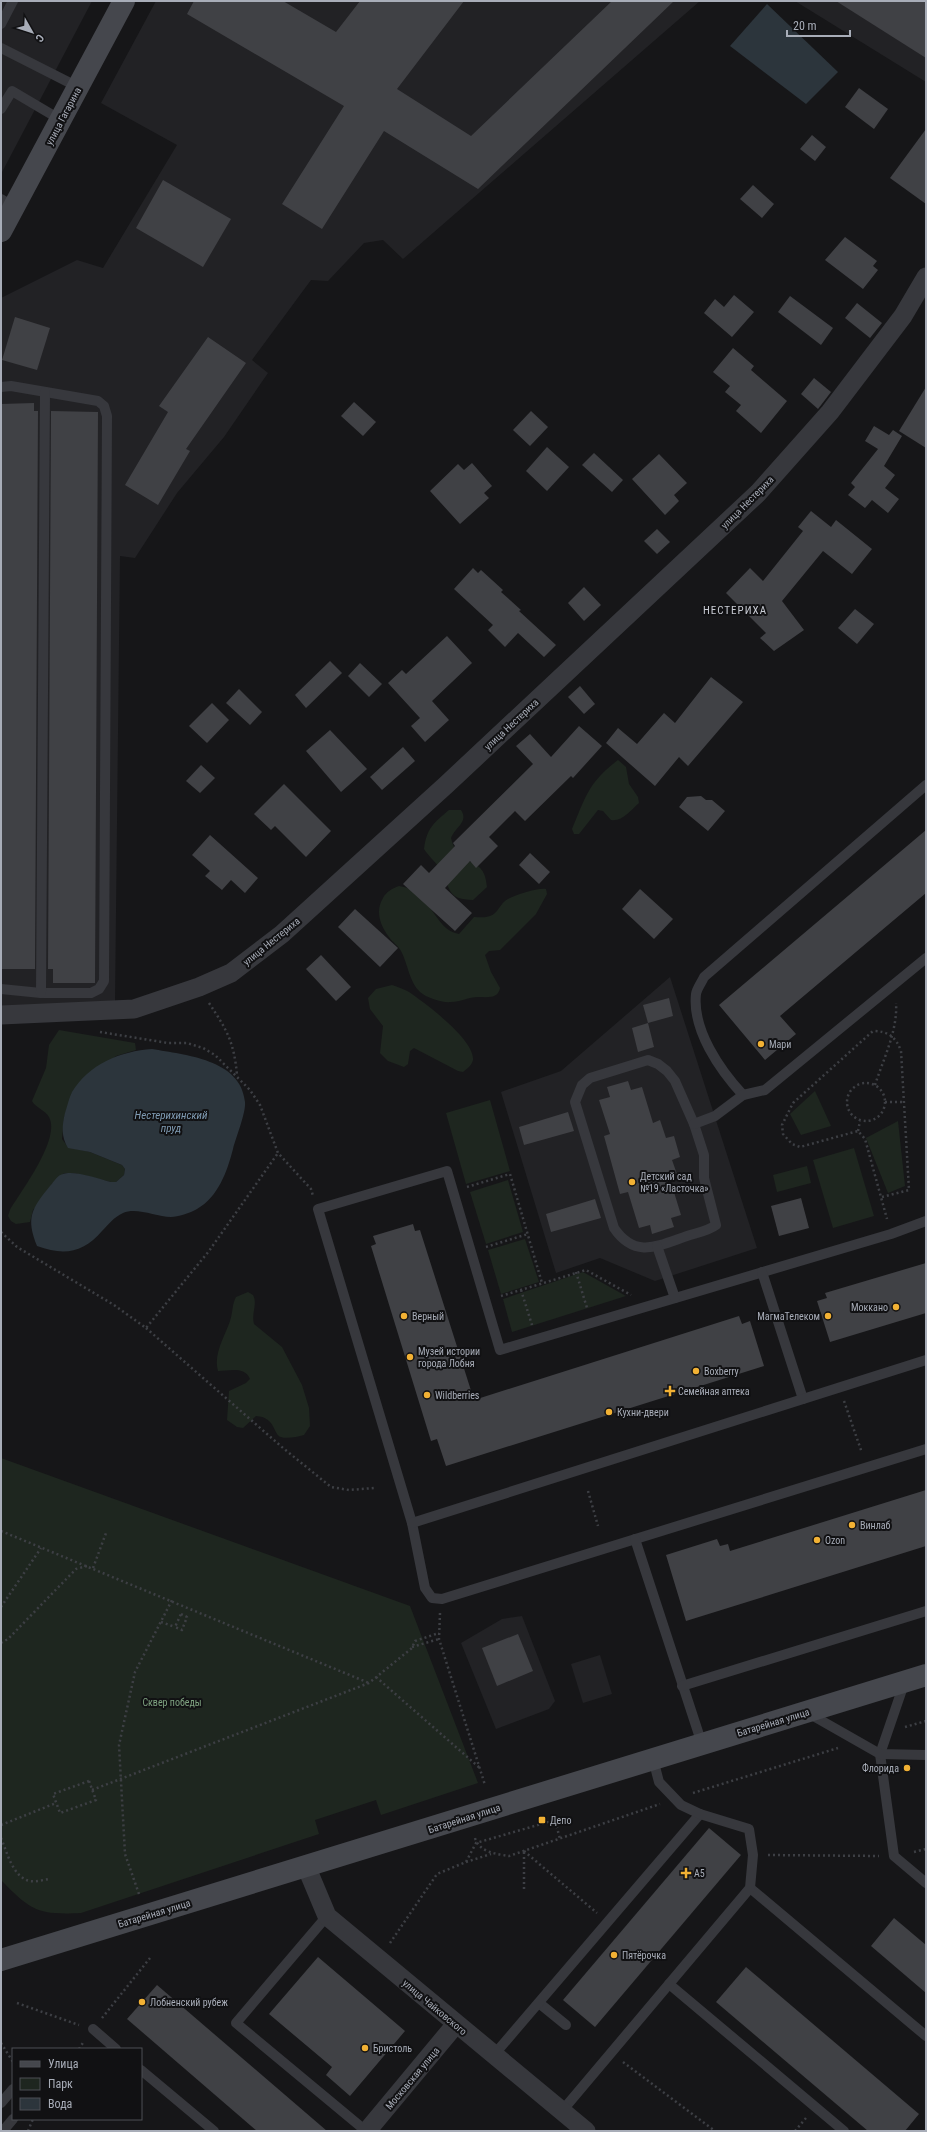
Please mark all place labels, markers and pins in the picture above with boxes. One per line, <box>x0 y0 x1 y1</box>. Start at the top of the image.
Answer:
marker: Мари <box>756 1039 766 1049</box>
place label: Мари <box>769 1039 791 1050</box>
place label: Детский сад №19 «Ласточка» <box>640 1171 708 1194</box>
marker: Детский сад №19 «Ласточка» <box>627 1177 637 1187</box>
place label: Моккано <box>851 1302 888 1313</box>
marker: Моккано <box>891 1302 901 1312</box>
marker: Верный <box>399 1311 409 1321</box>
place label: Верный <box>412 1311 444 1322</box>
place label: МагмаТелеком <box>757 1311 820 1322</box>
marker: МагмаТелеком <box>823 1311 833 1321</box>
place label: Музей истории города Лобня <box>418 1346 480 1369</box>
marker: Музей истории города Лобня <box>405 1352 415 1362</box>
marker: Boxberry <box>691 1366 701 1376</box>
place label: Boxberry <box>704 1366 739 1377</box>
marker: Семейная аптека <box>665 1386 675 1396</box>
place label: Семейная аптека <box>678 1386 750 1397</box>
marker: Wildberries <box>422 1390 432 1400</box>
place label: Wildberries <box>435 1390 480 1401</box>
marker: Кухни-двери <box>604 1407 614 1417</box>
place label: Кухни-двери <box>617 1407 669 1418</box>
marker: Винлаб <box>847 1520 857 1530</box>
place label: Винлаб <box>860 1520 891 1531</box>
marker: Ozon <box>812 1535 822 1545</box>
place label: Ozon <box>825 1535 845 1546</box>
place label: Флорида <box>862 1762 899 1774</box>
marker: Флорида <box>902 1763 912 1773</box>
marker: Депо <box>537 1815 547 1825</box>
place label: Депо <box>550 1815 571 1826</box>
marker: А5 <box>681 1868 691 1878</box>
place label: А5 <box>694 1868 705 1879</box>
marker: Пятёрочка <box>609 1950 619 1960</box>
place label: Пятёрочка <box>622 1950 666 1961</box>
marker: Лобненский рубеж <box>137 1997 147 2007</box>
place label: Лобненский рубеж <box>150 1997 228 2008</box>
marker: Бристоль <box>360 2043 370 2053</box>
place label: Бристоль <box>373 2043 412 2054</box>

